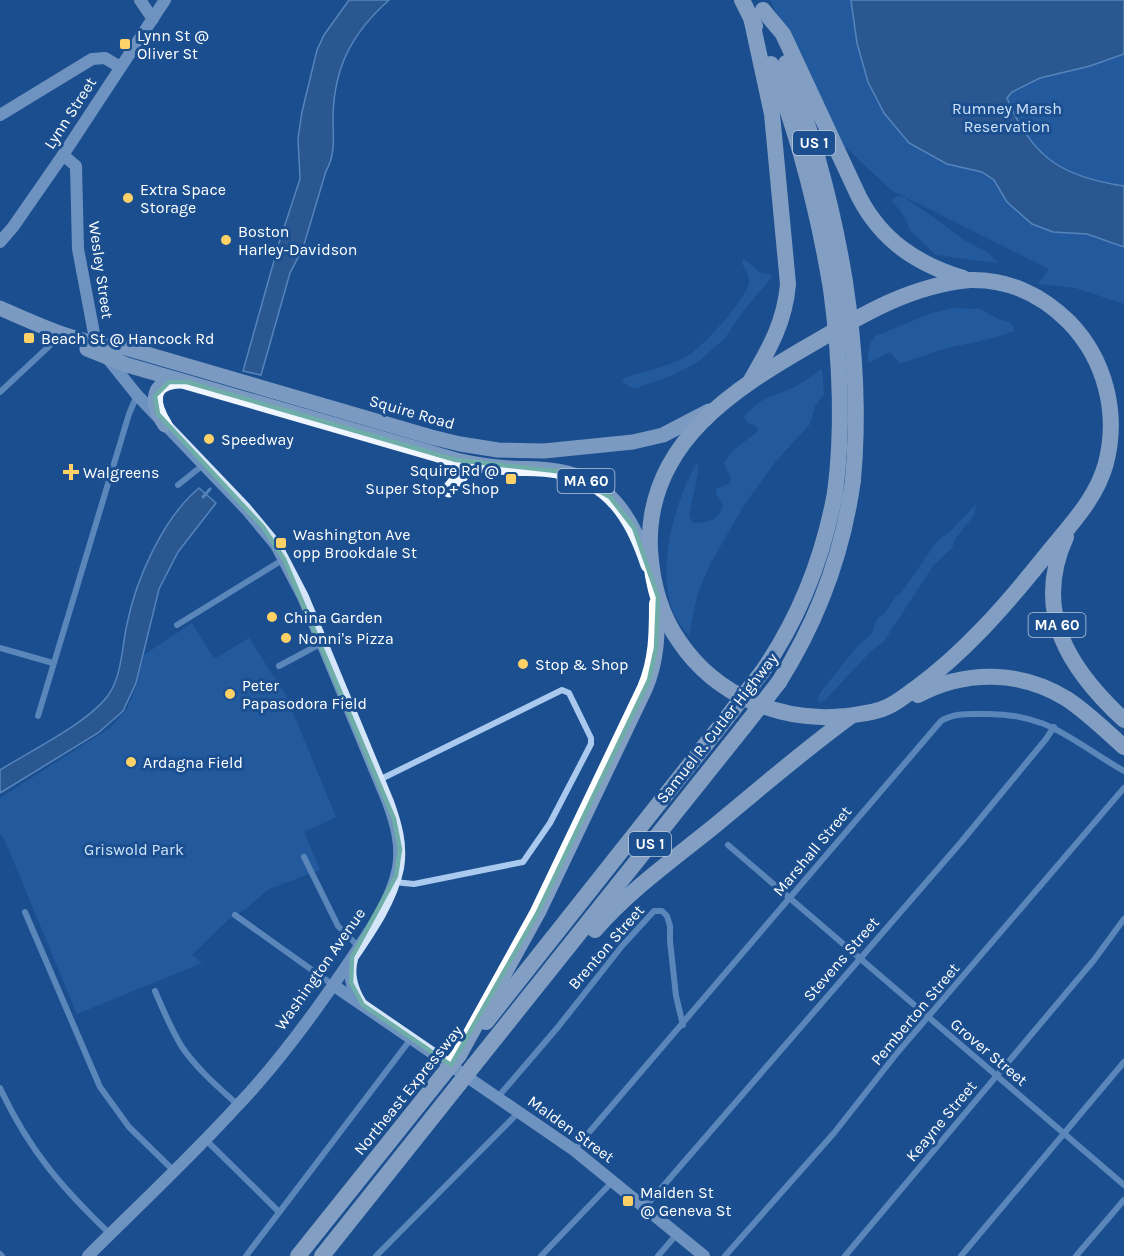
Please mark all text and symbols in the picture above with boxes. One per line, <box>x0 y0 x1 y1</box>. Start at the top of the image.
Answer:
place label: Lynn St @ Oliver St <box>137 26 209 63</box>
marker: Lynn St @ Oliver St <box>118 37 132 51</box>
street label: Lynn Street <box>40 74 100 152</box>
park label: Rumney Marsh Reservation <box>952 99 1062 136</box>
road number: US 1 <box>793 131 835 155</box>
place label: Extra Space Storage <box>140 180 226 217</box>
marker: Extra Space Storage <box>121 191 135 205</box>
street label: Wesley Street <box>85 220 117 320</box>
place label: Boston Harley-Davidson <box>238 222 357 259</box>
marker: Boston Harley-Davidson <box>219 233 233 247</box>
place label: Beach St @ Hancock Rd <box>41 329 215 348</box>
marker: Beach St @ Hancock Rd <box>22 331 36 345</box>
street label: Squire Road <box>367 391 457 433</box>
place label: Speedway <box>221 430 294 449</box>
marker: Speedway <box>202 432 216 446</box>
place label: Squire Rd @ Super Stop + Shop <box>365 461 499 498</box>
place label: Walgreens <box>83 463 159 482</box>
marker: Walgreens <box>64 465 78 479</box>
road number: MA 60 <box>558 469 614 493</box>
marker: Squire Rd @ Super Stop + Shop <box>504 472 518 486</box>
place label: Washington Ave opp Brookdale St <box>293 525 417 562</box>
marker: Washington Ave opp Brookdale St <box>274 536 288 550</box>
place label: China Garden <box>284 608 383 627</box>
marker: China Garden <box>265 610 279 624</box>
road number: MA 60 <box>1028 613 1086 637</box>
place label: Nonni's Pizza <box>298 629 394 648</box>
marker: Nonni's Pizza <box>279 631 293 645</box>
street label: Samuel R. Cutler Highway <box>652 648 782 807</box>
place label: Stop & Shop <box>535 655 628 674</box>
marker: Stop & Shop <box>516 657 530 671</box>
place label: Peter Papasodora Field <box>242 676 367 713</box>
marker: Peter Papasodora Field <box>223 687 237 701</box>
place label: Ardagna Field <box>143 753 243 772</box>
marker: Ardagna Field <box>124 755 138 769</box>
street label: Marshall Street <box>769 802 855 900</box>
road number: US 1 <box>629 832 671 856</box>
park label: Griswold Park <box>84 840 184 859</box>
street label: Brenton Street <box>564 901 648 993</box>
street label: Washington Avenue <box>271 904 369 1034</box>
street label: Stevens Street <box>799 913 883 1005</box>
street label: Pemberton Street <box>867 959 963 1069</box>
street label: Grover Street <box>947 1014 1031 1090</box>
street label: Northeast Expressway <box>350 1021 467 1159</box>
street label: Keayne Street <box>902 1077 980 1165</box>
street label: Malden Street <box>524 1091 618 1167</box>
place label: Malden St @ Geneva St <box>640 1183 732 1220</box>
marker: Malden St @ Geneva St <box>621 1194 635 1208</box>

